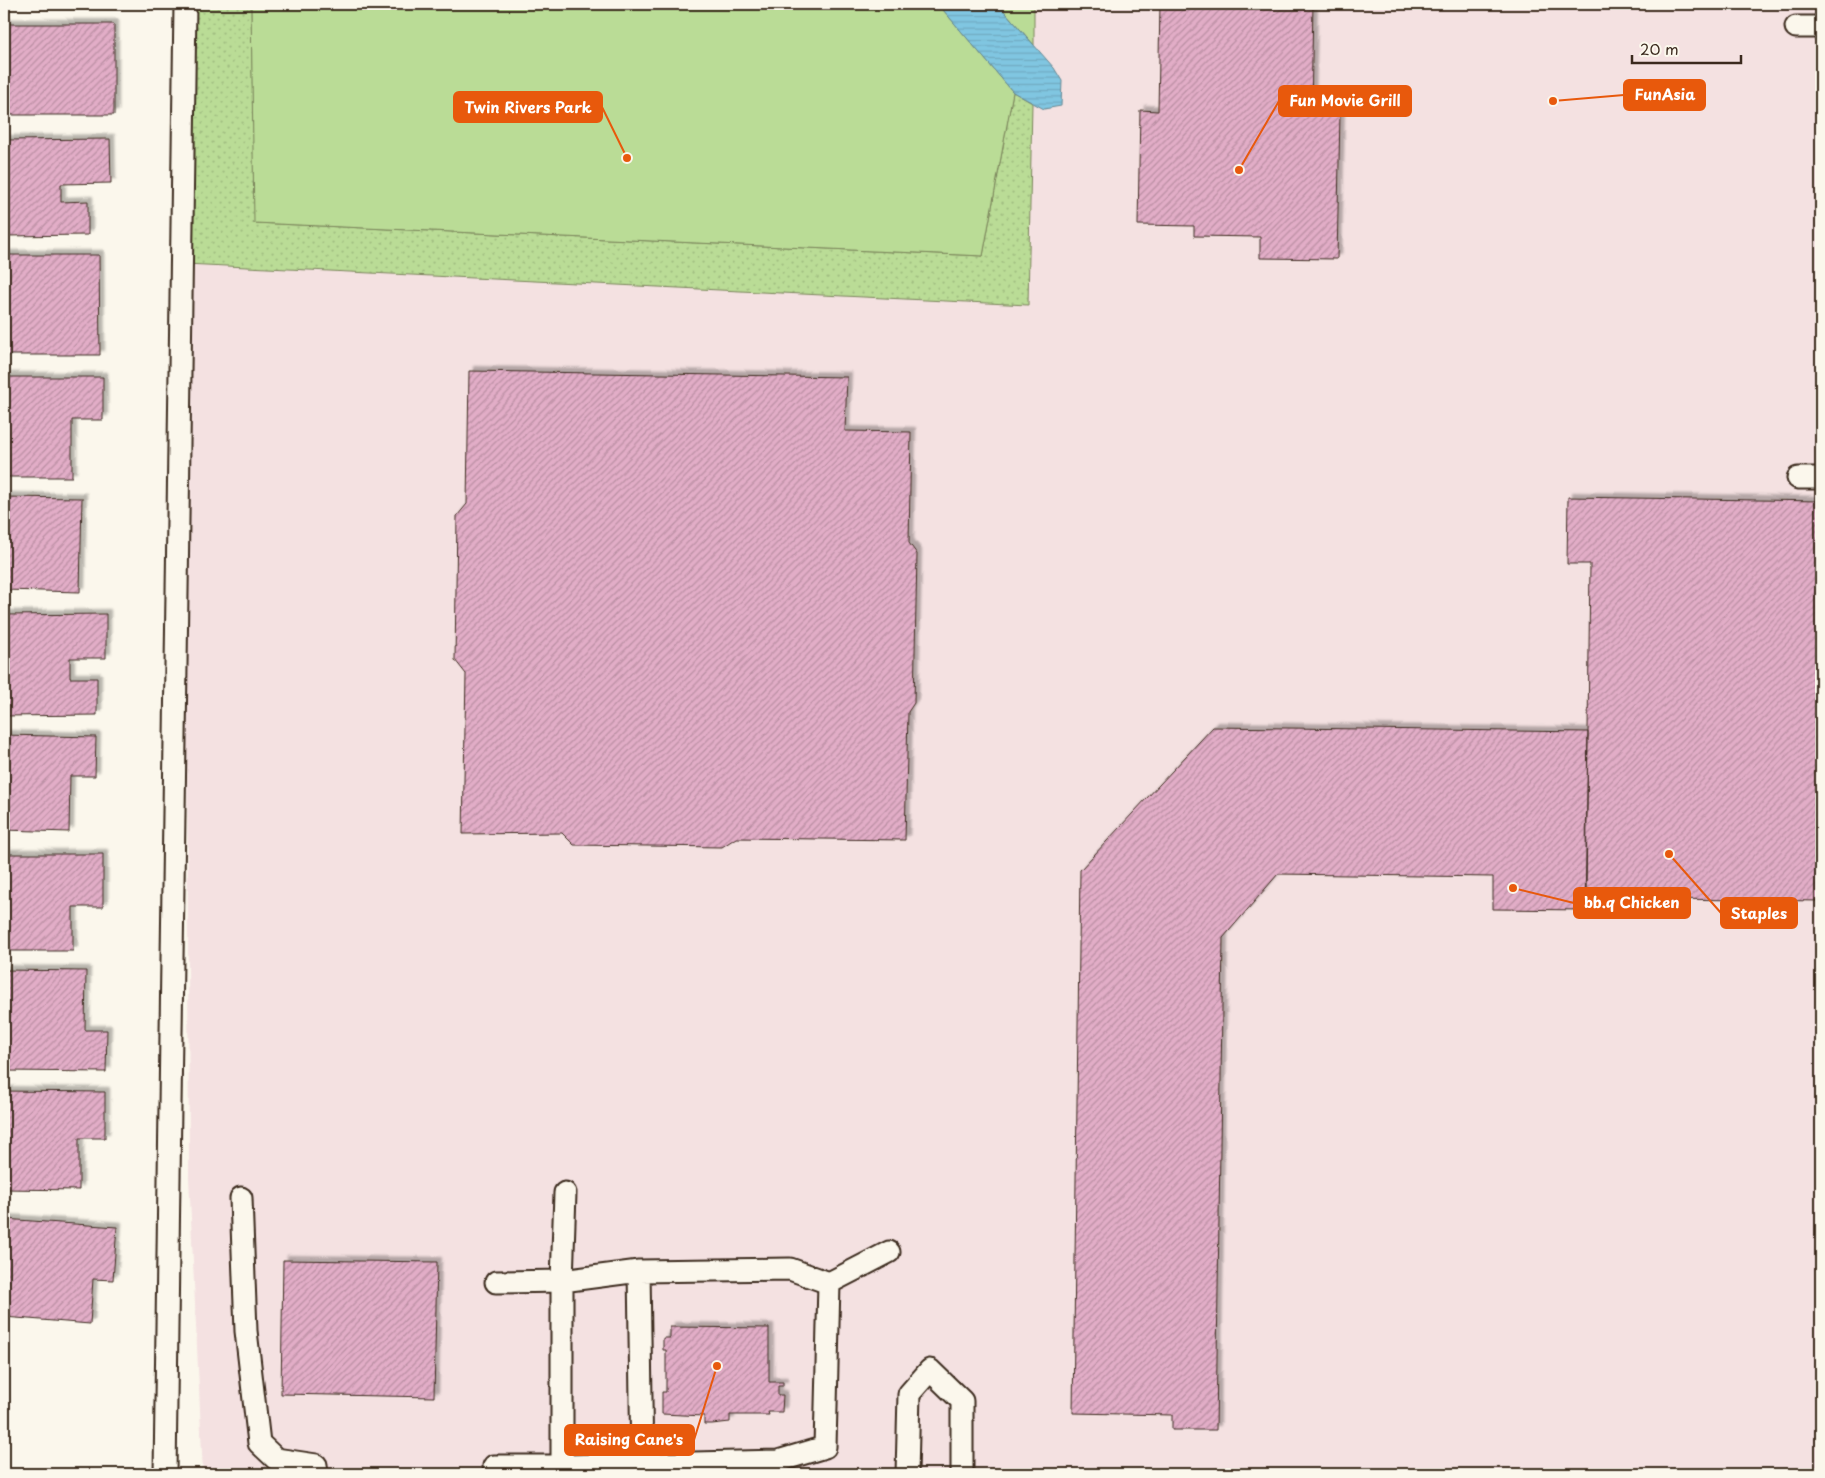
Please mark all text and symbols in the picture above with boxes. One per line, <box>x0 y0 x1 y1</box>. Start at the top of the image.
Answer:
scale bar <box>1632 32 1741 64</box>
text: 20 m <box>1640 37 1679 60</box>
callout: FunAsia <box>1624 80 1705 110</box>
text: FunAsia <box>1635 82 1696 105</box>
callout: Fun Movie Grill <box>1279 86 1411 116</box>
text: Fun Movie Grill <box>1289 88 1401 111</box>
callout: Twin Rivers Park <box>454 92 602 122</box>
text: Twin Rivers Park <box>464 95 592 118</box>
callout: bb.q Chicken <box>1574 888 1690 918</box>
text: bb.q Chicken <box>1584 890 1680 913</box>
callout: Staples <box>1721 898 1797 928</box>
text: Staples <box>1731 901 1787 924</box>
callout: Raising Cane's <box>565 1425 694 1455</box>
text: Raising Cane's <box>575 1427 683 1450</box>

